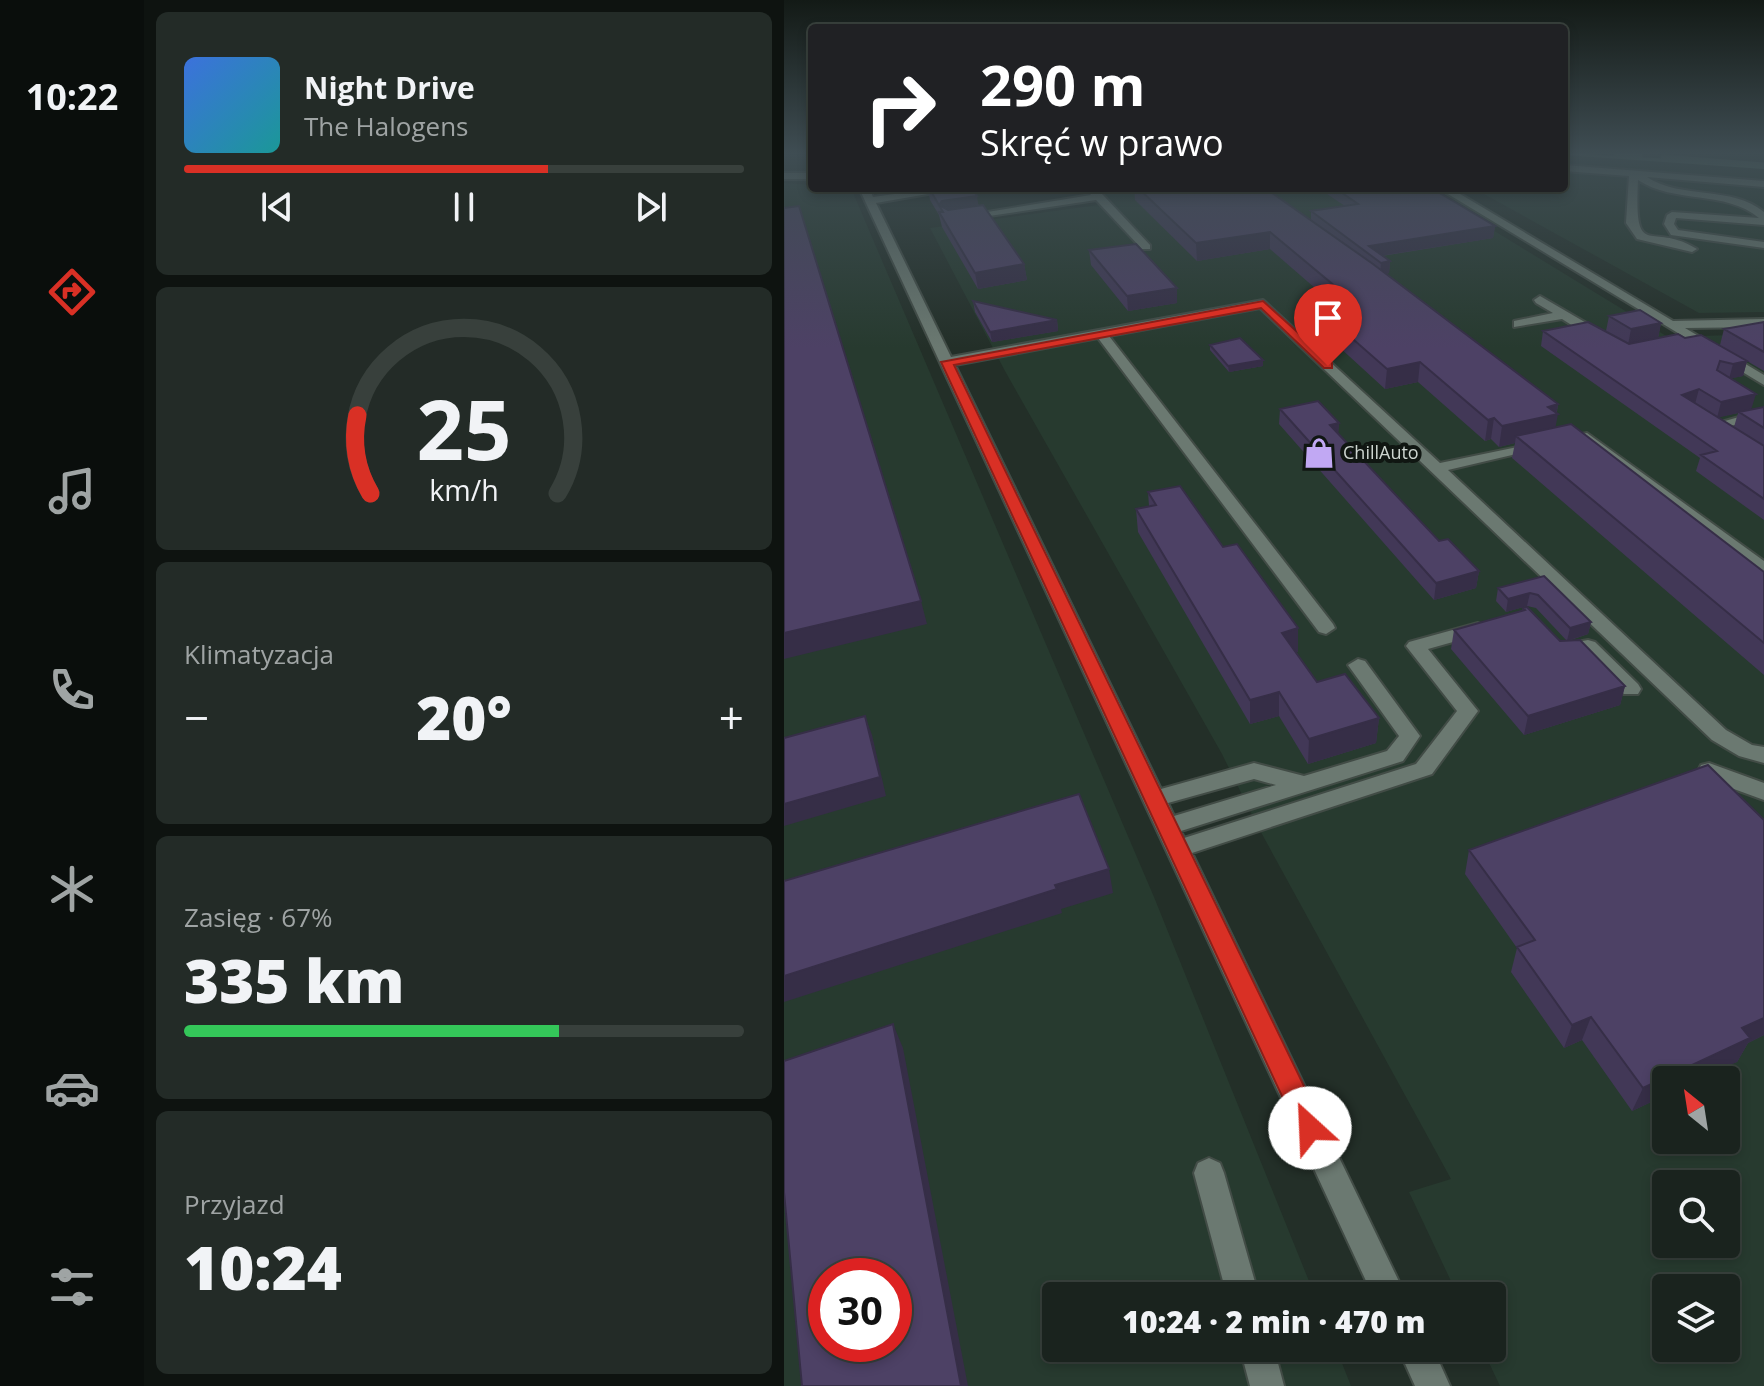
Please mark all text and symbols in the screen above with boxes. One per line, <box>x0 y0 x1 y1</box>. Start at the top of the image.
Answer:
text: 290 m <box>980 46 1146 122</box>
icon: right <box>848 56 952 160</box>
text: Night Drive <box>304 67 475 108</box>
text: 10:22 <box>26 72 118 121</box>
text: The Halogens <box>304 108 469 144</box>
text: Skręć w prawo <box>980 118 1224 167</box>
icon: previous <box>255 185 299 229</box>
icon: pause <box>442 185 486 229</box>
icon: next <box>629 185 673 229</box>
icon: directions <box>44 264 100 320</box>
pin <box>1294 284 1362 366</box>
icon: arrive <box>1306 296 1350 340</box>
text: 25 <box>416 371 512 484</box>
shop icon: ChillAuto <box>1302 436 1336 470</box>
place label: ChillAuto <box>1343 440 1419 464</box>
icon: music <box>44 463 100 519</box>
text: km/h <box>429 470 499 509</box>
text: Klimatyzacja <box>184 636 334 672</box>
icon: phone <box>44 662 100 718</box>
text: 20° <box>416 676 512 758</box>
text: − <box>184 687 209 747</box>
text: + <box>719 687 744 747</box>
icon: climate <box>44 861 100 917</box>
text: Zasięg · 67% <box>184 899 333 935</box>
text: 335 km <box>184 939 405 1021</box>
icon: car <box>44 1060 100 1116</box>
north arrow <box>1652 1066 1740 1154</box>
map controls <box>1652 1066 1740 1362</box>
position arrow <box>1268 1086 1352 1170</box>
button: search <box>1652 1170 1740 1258</box>
text: Przyjazd <box>184 1186 285 1222</box>
text: 10:24 <box>184 1226 342 1308</box>
speed limit sign: 30 <box>808 1258 912 1362</box>
icon: filters <box>44 1259 100 1315</box>
button: layers <box>1652 1274 1740 1362</box>
text: 10:24 · 2 min · 470 m <box>1122 1301 1426 1342</box>

